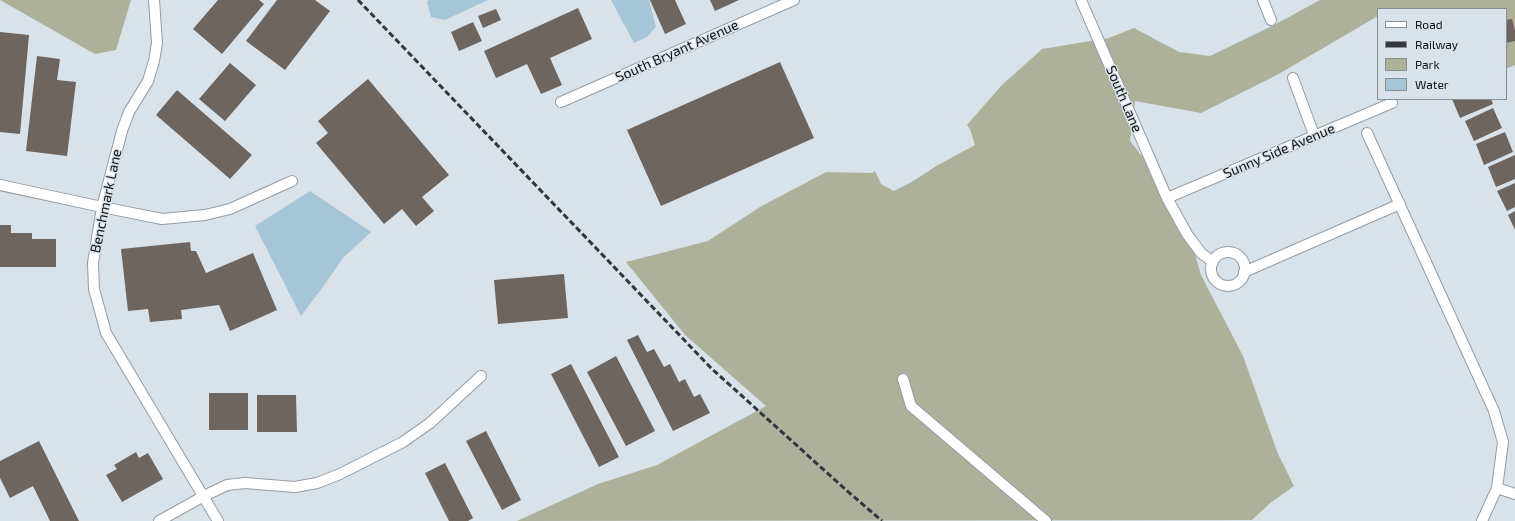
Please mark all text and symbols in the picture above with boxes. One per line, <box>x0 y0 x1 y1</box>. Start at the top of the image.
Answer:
legend <box>1377 8 1507 100</box>
street label: South Bryant Avenue <box>613 16 741 86</box>
text: Road <box>1415 17 1443 31</box>
text: Railway <box>1415 37 1458 51</box>
text: Park <box>1415 57 1440 71</box>
street label: South Lane <box>1102 63 1146 135</box>
text: Water <box>1415 77 1449 91</box>
street label: Sunny Side Avenue <box>1221 120 1337 182</box>
street label: Benchmark Lane <box>87 148 125 254</box>

